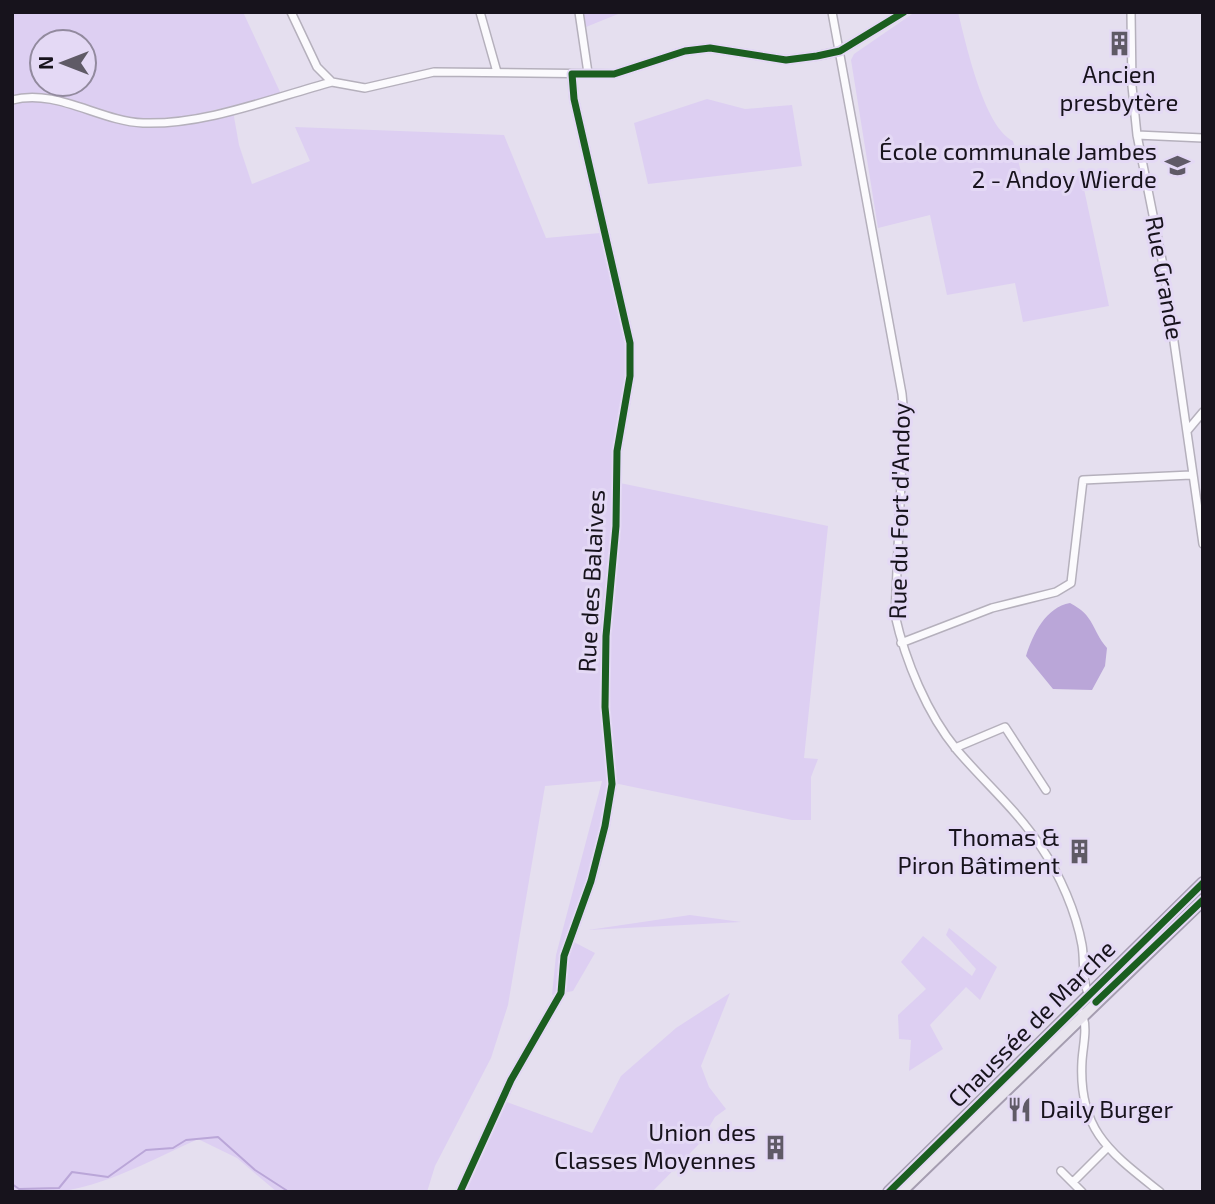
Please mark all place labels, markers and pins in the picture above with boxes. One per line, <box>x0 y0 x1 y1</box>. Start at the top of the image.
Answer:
building icon: Ancien presbytère <box>1105 30 1133 58</box>
place label: Ancien presbytère <box>1060 59 1178 116</box>
place label: École communale Jambes 2 - Andoy Wierde <box>879 136 1157 193</box>
school or university icon: École communale Jambes 2 - Andoy Wierde <box>1163 152 1191 180</box>
place label: Thomas & Piron Bâtiment <box>897 822 1060 879</box>
building icon: Thomas & Piron Bâtiment <box>1066 838 1094 866</box>
place label: Daily Burger <box>1040 1094 1173 1123</box>
restaurant icon: Daily Burger <box>1006 1096 1034 1124</box>
place label: Union des Classes Moyennes <box>554 1117 756 1174</box>
building icon: Union des Classes Moyennes <box>762 1133 790 1161</box>

